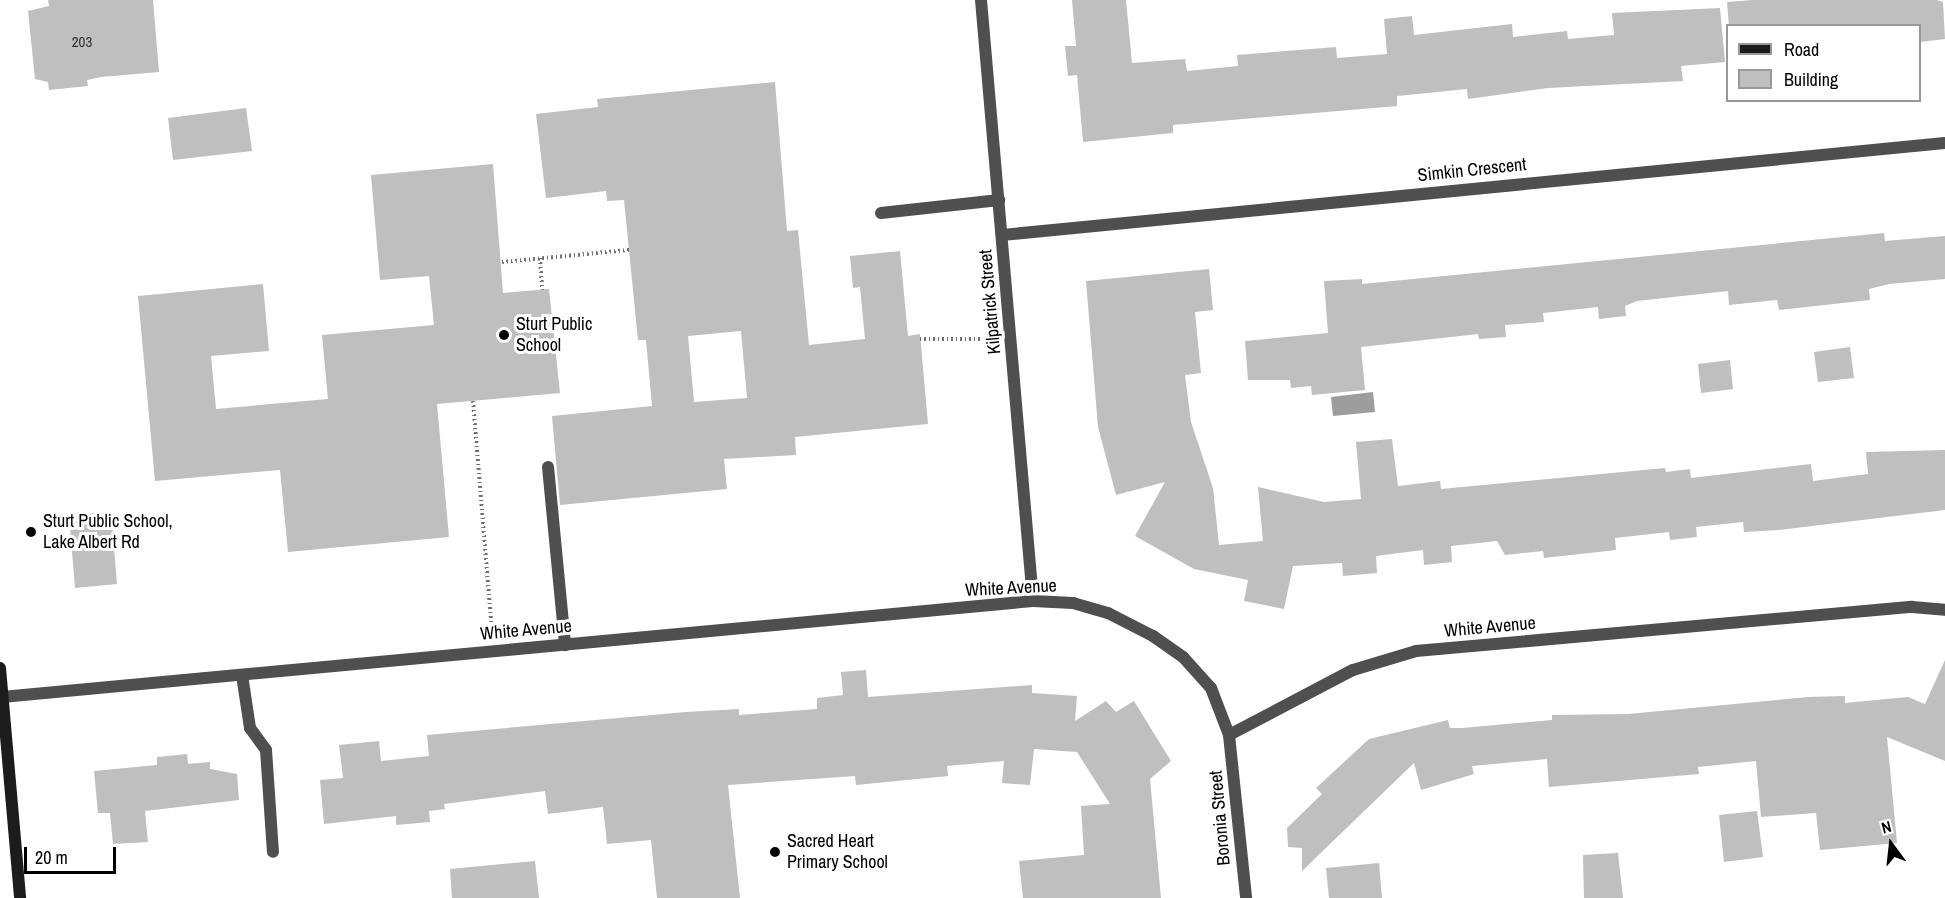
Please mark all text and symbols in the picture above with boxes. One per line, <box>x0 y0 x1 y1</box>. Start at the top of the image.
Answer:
legend <box>1726 24 1921 102</box>
house number: 203 <box>72 33 92 51</box>
text: Road <box>1784 37 1819 62</box>
text: Building <box>1784 67 1838 92</box>
street label: Simkin Crescent <box>1417 154 1527 186</box>
street label: Kilpatrick Street <box>975 249 1005 355</box>
place label: Sturt Public School <box>516 314 592 356</box>
marker: Sturt Public School <box>497 328 511 342</box>
place label: Sturt Public School, Lake Albert Rd <box>43 511 173 554</box>
marker: Sturt Public School, Lake Albert Rd <box>24 525 38 539</box>
street label: White Avenue <box>964 575 1058 601</box>
street label: White Avenue <box>1443 612 1537 642</box>
street label: White Avenue <box>479 615 573 645</box>
street label: Boronia Street <box>1205 770 1235 866</box>
north arrow <box>1861 814 1921 874</box>
text: N <box>1879 815 1894 838</box>
place label: Sacred Heart Primary School <box>787 831 888 874</box>
scale bar <box>27 835 118 873</box>
text: 20 m <box>35 845 68 870</box>
marker: Sacred Heart Primary School <box>768 845 782 859</box>

